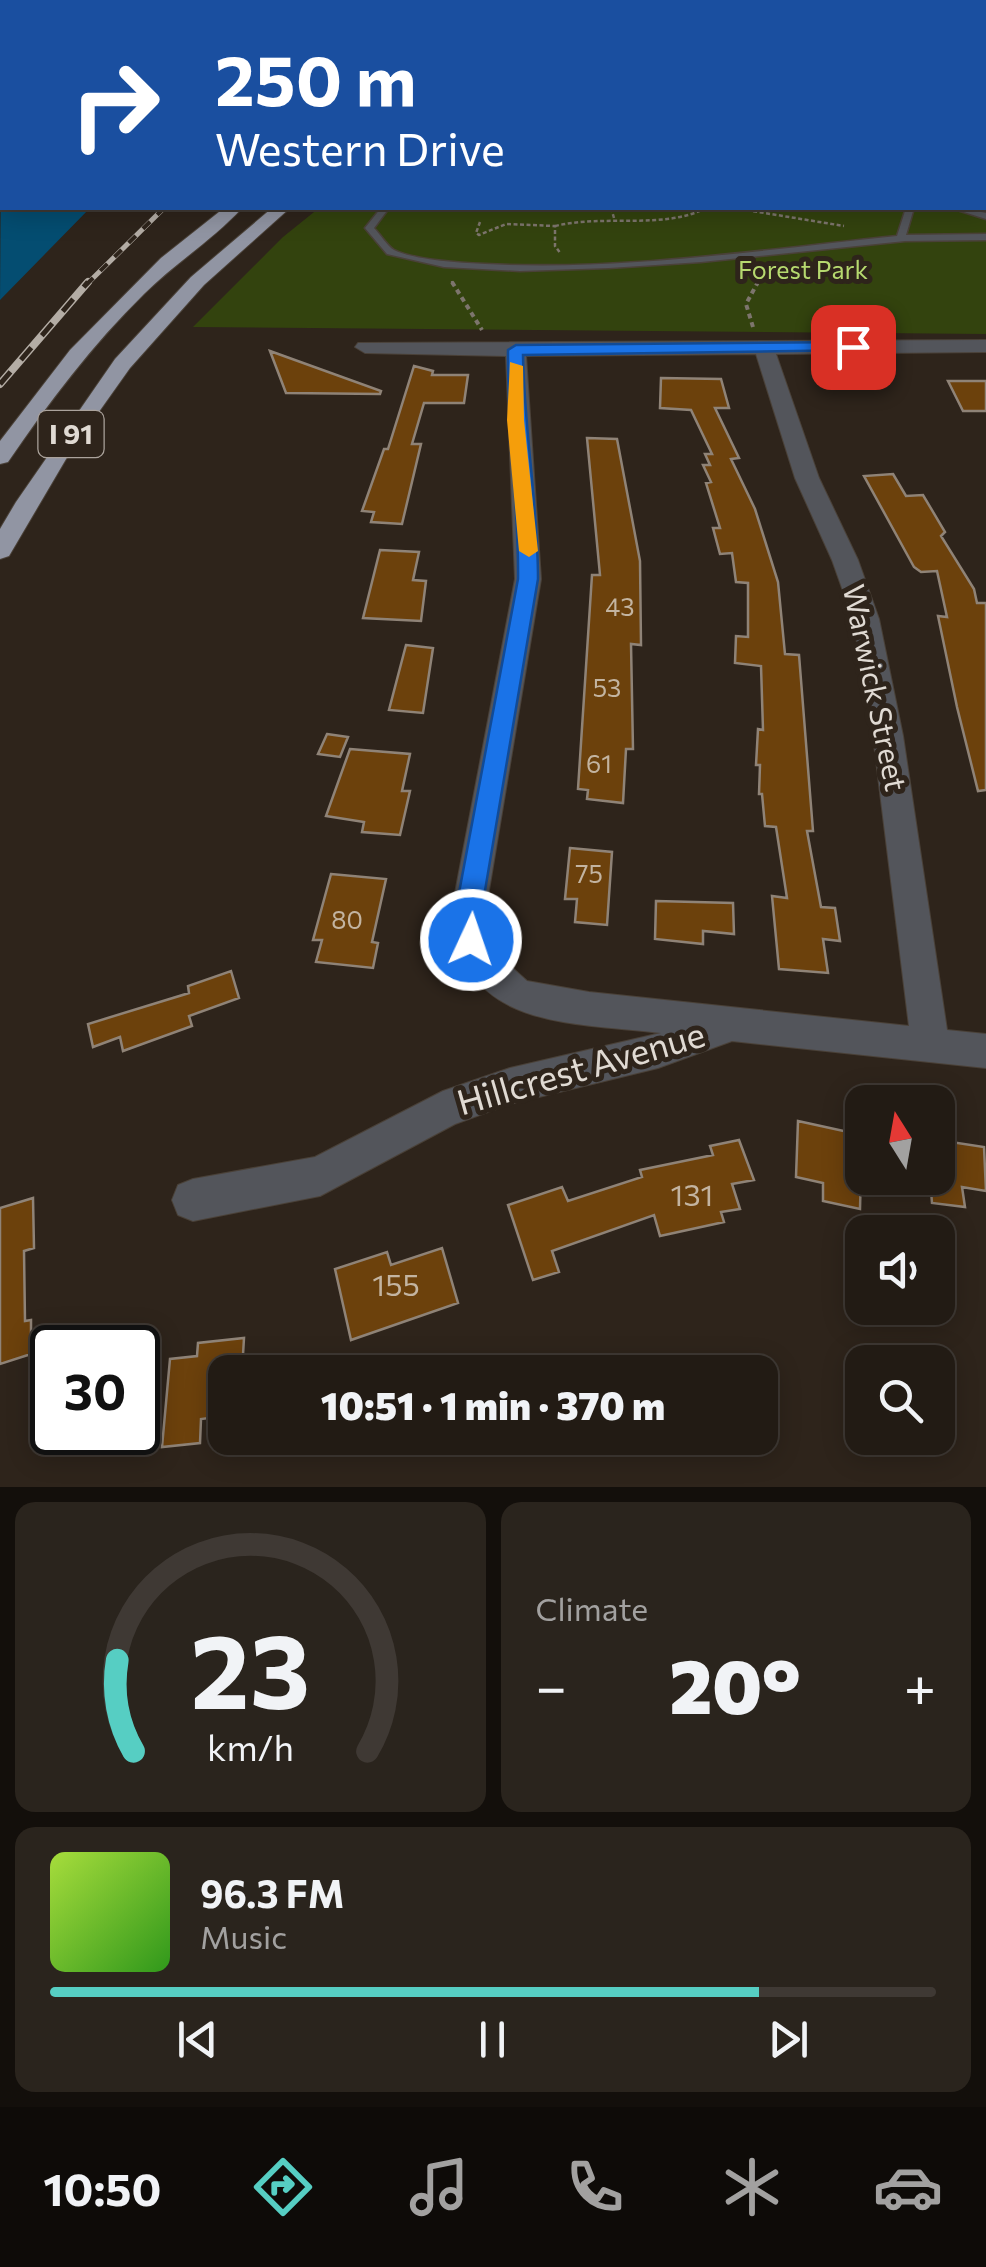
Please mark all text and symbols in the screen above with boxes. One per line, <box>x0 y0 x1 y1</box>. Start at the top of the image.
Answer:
text: 250 m <box>215 35 417 120</box>
icon: right <box>50 40 180 170</box>
text: Western Drive <box>215 120 505 175</box>
park label: Forest Park <box>738 254 869 284</box>
pin <box>811 305 896 390</box>
icon: arrive <box>826 320 881 375</box>
road number: I 91 <box>38 411 104 457</box>
street label: Warwick Street <box>837 581 916 794</box>
house number: 43 <box>605 591 635 621</box>
house number: 53 <box>593 672 621 702</box>
house number: 61 <box>586 748 612 778</box>
house number: 75 <box>575 858 603 888</box>
position arrow <box>419 888 523 992</box>
house number: 80 <box>331 904 363 934</box>
street label: Hillcrest Avenue <box>451 1011 709 1123</box>
north arrow <box>845 1085 955 1195</box>
map controls <box>845 1085 955 1455</box>
house number: 131 <box>671 1175 713 1212</box>
button: sound <box>845 1215 955 1325</box>
house number: 155 <box>372 1265 420 1302</box>
speed limit sign: 30 <box>30 1325 160 1455</box>
button: search <box>845 1345 955 1455</box>
text: 10:51 · 1 min · 370 m <box>321 1381 665 1428</box>
text: Climate <box>536 1588 648 1628</box>
text: 23 <box>190 1603 310 1730</box>
text: 20° <box>669 1638 801 1729</box>
text: − <box>536 1651 567 1718</box>
text: + <box>904 1651 936 1718</box>
text: km/h <box>207 1725 294 1768</box>
text: 96.3 FM <box>200 1869 344 1916</box>
text: Music <box>200 1916 287 1956</box>
icon: previous <box>170 2012 225 2067</box>
icon: pause <box>465 2012 520 2067</box>
icon: next <box>761 2012 816 2067</box>
icon: directions <box>248 2152 318 2222</box>
icon: music <box>404 2152 474 2222</box>
icon: phone <box>560 2152 630 2222</box>
icon: climate <box>717 2152 787 2222</box>
icon: car <box>873 2152 943 2222</box>
text: 10:50 <box>43 2160 161 2215</box>

